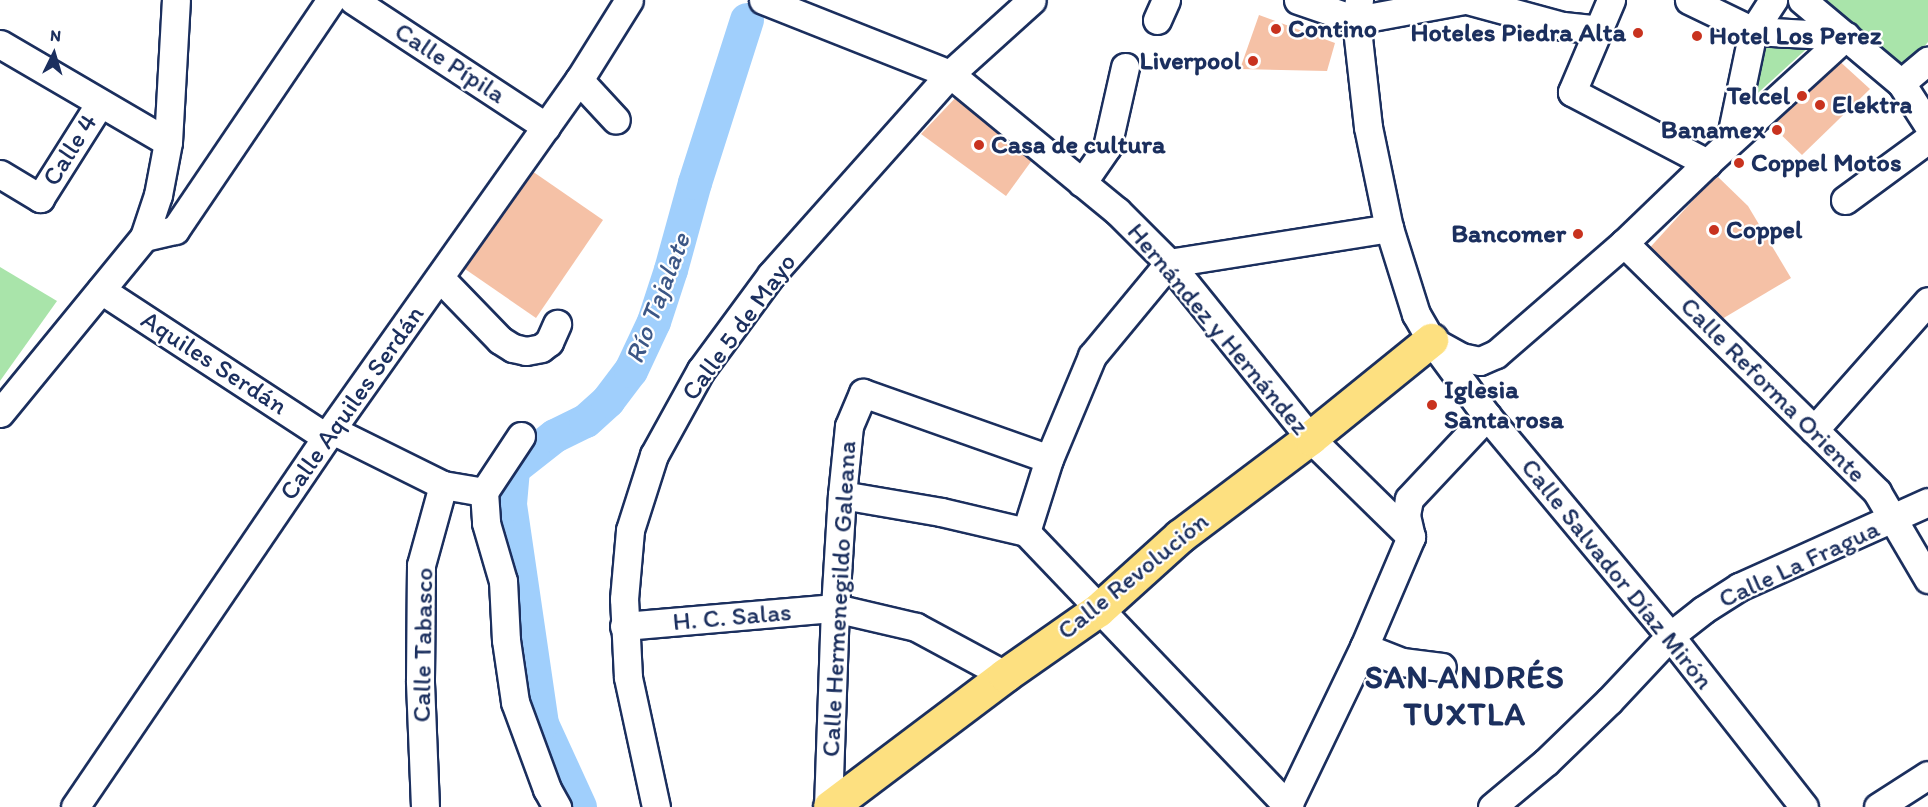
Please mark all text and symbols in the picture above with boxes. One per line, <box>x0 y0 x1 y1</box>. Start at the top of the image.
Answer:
place label: Contino <box>1288 13 1377 45</box>
street label: Calle Pípila <box>389 16 511 110</box>
place label: Hoteles Piedra Alta <box>1411 17 1626 49</box>
place label: Hotel Los Perez <box>1709 20 1880 52</box>
marker: Contino <box>1269 22 1283 36</box>
north arrow <box>24 24 84 84</box>
text: N <box>49 26 62 46</box>
marker: Hoteles Piedra Alta <box>1631 26 1645 40</box>
marker: Hotel Los Perez <box>1690 29 1704 43</box>
place label: Liverpool <box>1139 45 1241 77</box>
marker: Liverpool <box>1246 54 1260 68</box>
place label: Telcel <box>1727 80 1790 112</box>
marker: Telcel <box>1795 89 1809 103</box>
place label: Elektra <box>1832 89 1912 121</box>
marker: Elektra <box>1813 98 1827 112</box>
street label: Calle 4 <box>36 108 104 192</box>
place label: Banamex <box>1661 114 1765 146</box>
marker: Banamex <box>1770 123 1784 137</box>
place label: Casa de cultura <box>991 129 1166 161</box>
marker: Casa de cultura <box>972 138 986 152</box>
place label: Coppel Motos <box>1751 147 1901 179</box>
marker: Coppel Motos <box>1732 156 1746 170</box>
place label: Coppel <box>1726 214 1802 246</box>
street label: Hernández y Hernández <box>1120 217 1316 441</box>
place label: Bancomer <box>1451 218 1566 250</box>
marker: Coppel <box>1707 223 1721 237</box>
marker: Bancomer <box>1571 227 1585 241</box>
water label: Río Tajalate <box>618 230 696 366</box>
street label: Calle 5 de Mayo <box>675 247 803 407</box>
street label: Calle Reforma Oriente <box>1674 291 1872 489</box>
street label: Calle Aquiles Serdán <box>273 299 431 507</box>
street label: Aquiles Serdán <box>135 304 293 422</box>
place label: Iglesia Santa rosa <box>1444 374 1563 436</box>
marker: Iglesia Santa rosa <box>1425 398 1439 412</box>
street label: Calle Hermenegildo Galeana <box>815 440 863 758</box>
street label: Calle Salvador Díaz Mirón <box>1515 453 1719 695</box>
street label: Calle Revolución <box>1051 506 1215 646</box>
street label: Calle La Fragua <box>1714 513 1884 615</box>
street label: Calle Tabasco <box>406 569 440 721</box>
street label: H. C. Salas <box>671 596 793 638</box>
district label: SAN ANDRÉS TUXTLA <box>1365 659 1565 734</box>

